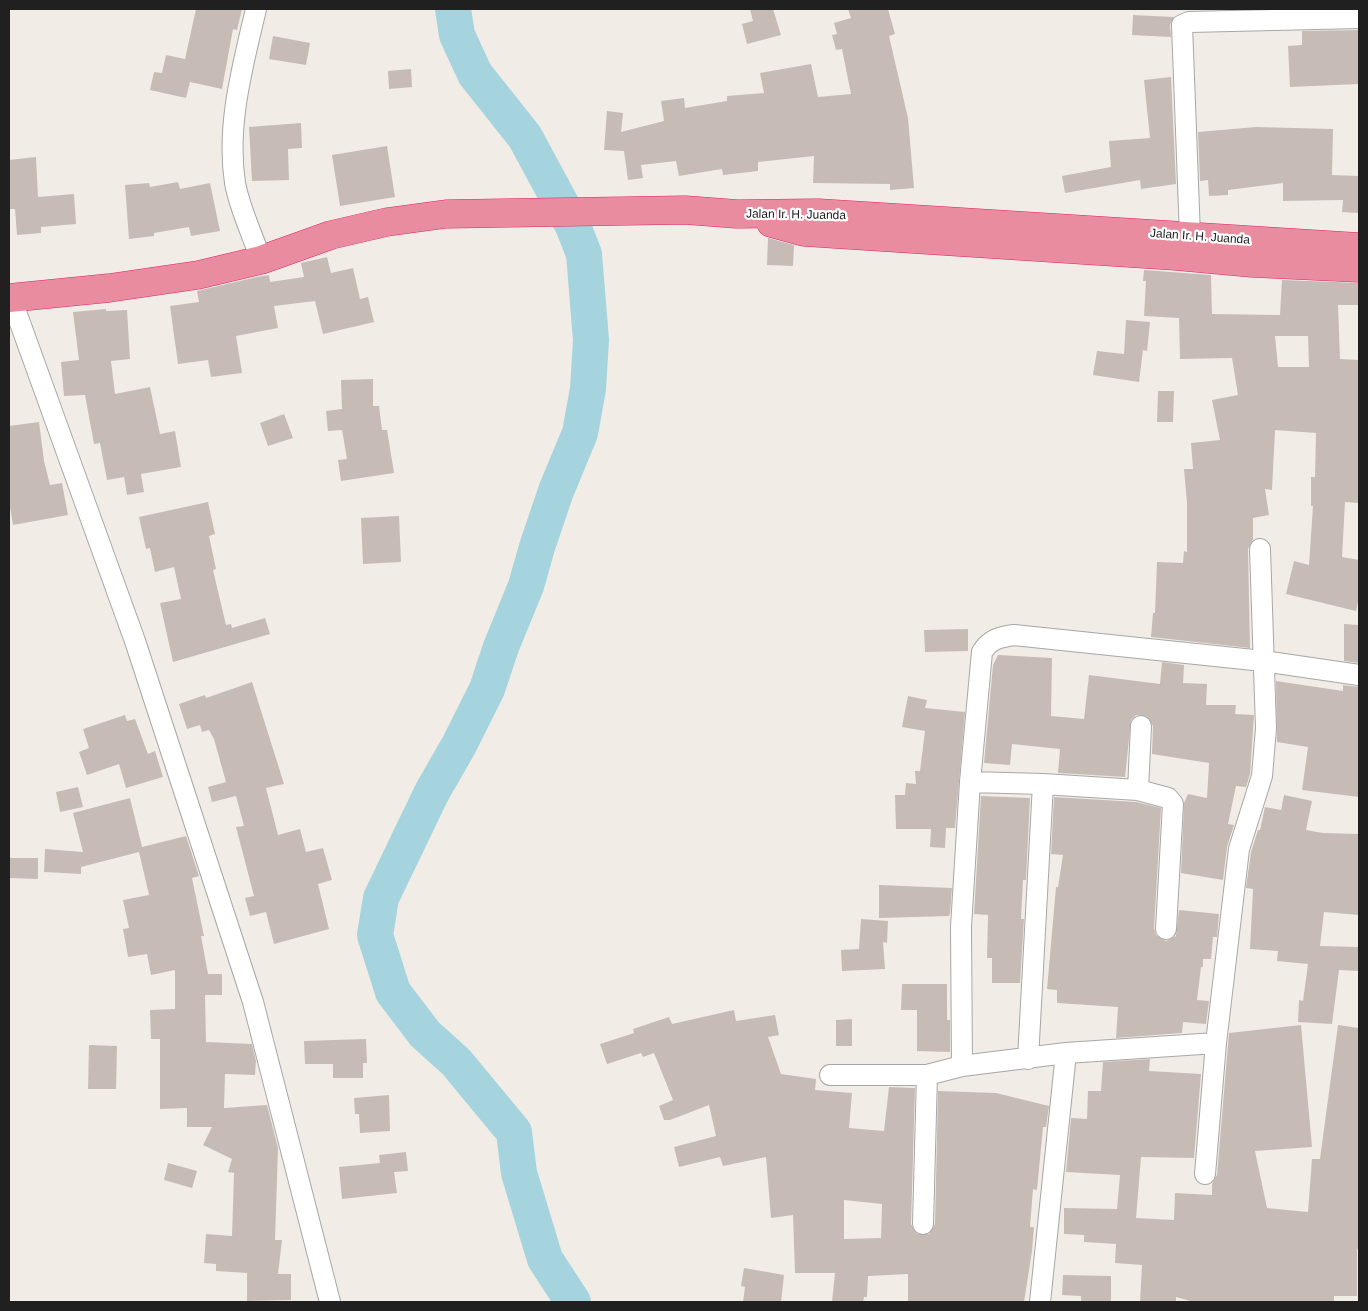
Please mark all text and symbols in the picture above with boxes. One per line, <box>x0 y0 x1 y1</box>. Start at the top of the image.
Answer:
street label: Jalan Ir. H. Juanda <box>746 207 846 223</box>
street label: Jalan Ir. H. Juanda <box>1150 226 1250 248</box>

